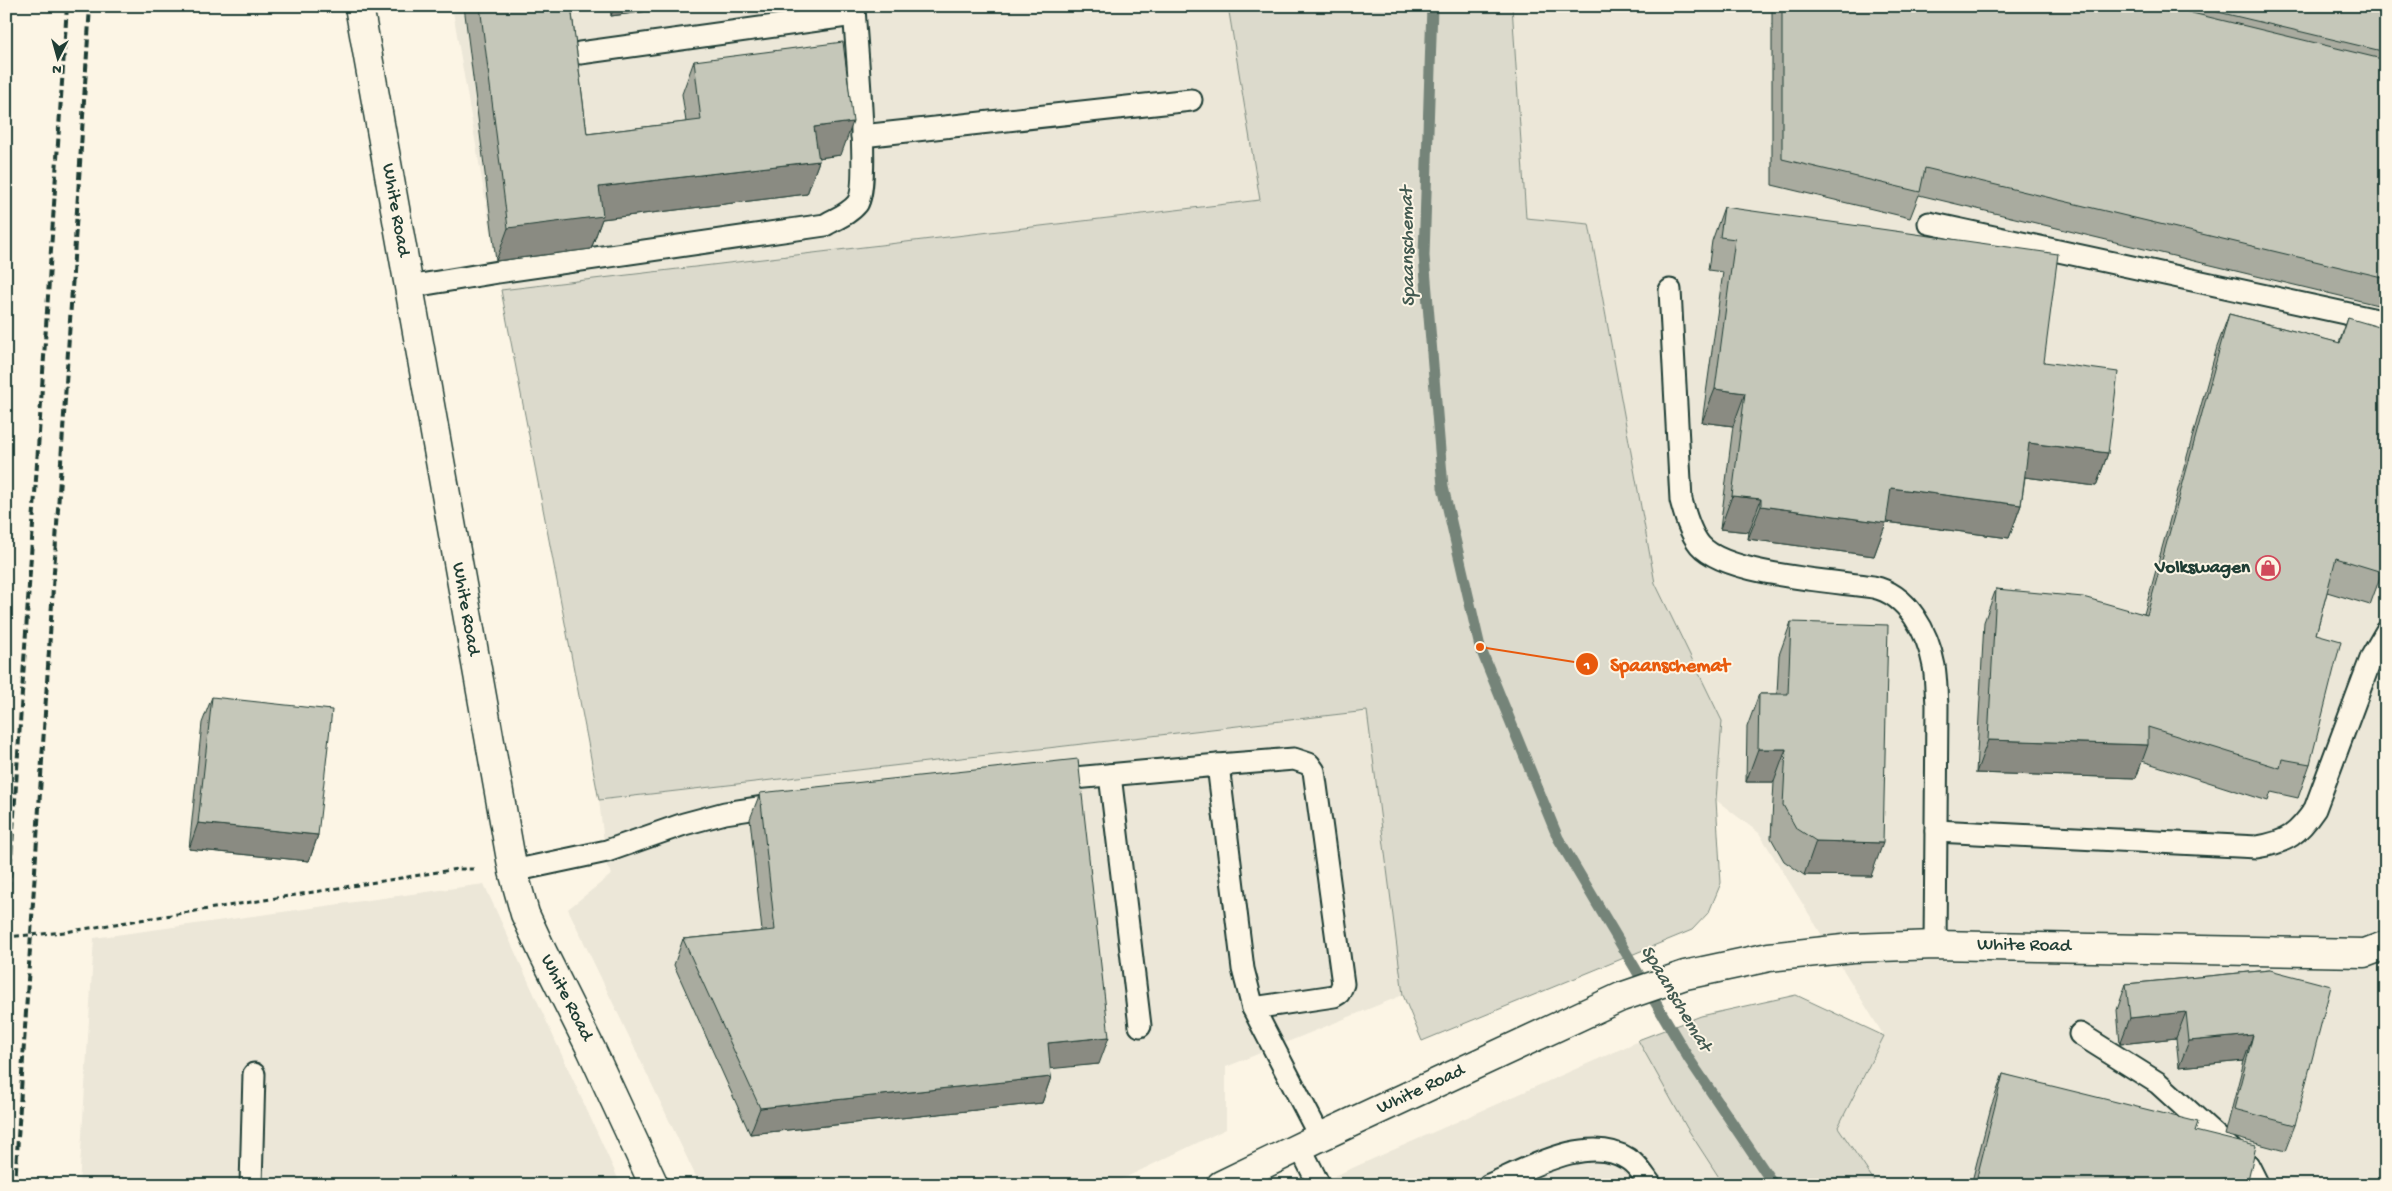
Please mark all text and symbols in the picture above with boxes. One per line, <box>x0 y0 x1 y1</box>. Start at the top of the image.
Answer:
north arrow <box>32 32 82 82</box>
text: N <box>51 60 62 77</box>
street label: White Road <box>376 162 415 260</box>
water label: Spaanschemat <box>1396 183 1422 307</box>
shop icon: Volkswagen <box>2255 555 2281 581</box>
place label: Volkswagen <box>2154 557 2251 580</box>
street label: White Road <box>446 561 485 659</box>
callout: Spaanschemat <box>1575 647 1739 682</box>
text: Spaanschemat <box>1610 656 1732 679</box>
text: 1 <box>1583 657 1590 675</box>
street label: White Road <box>1977 934 2073 958</box>
water label: Spaanschemat <box>1634 942 1718 1059</box>
street label: White Road <box>534 951 598 1047</box>
street label: White Road <box>1374 1059 1470 1120</box>

